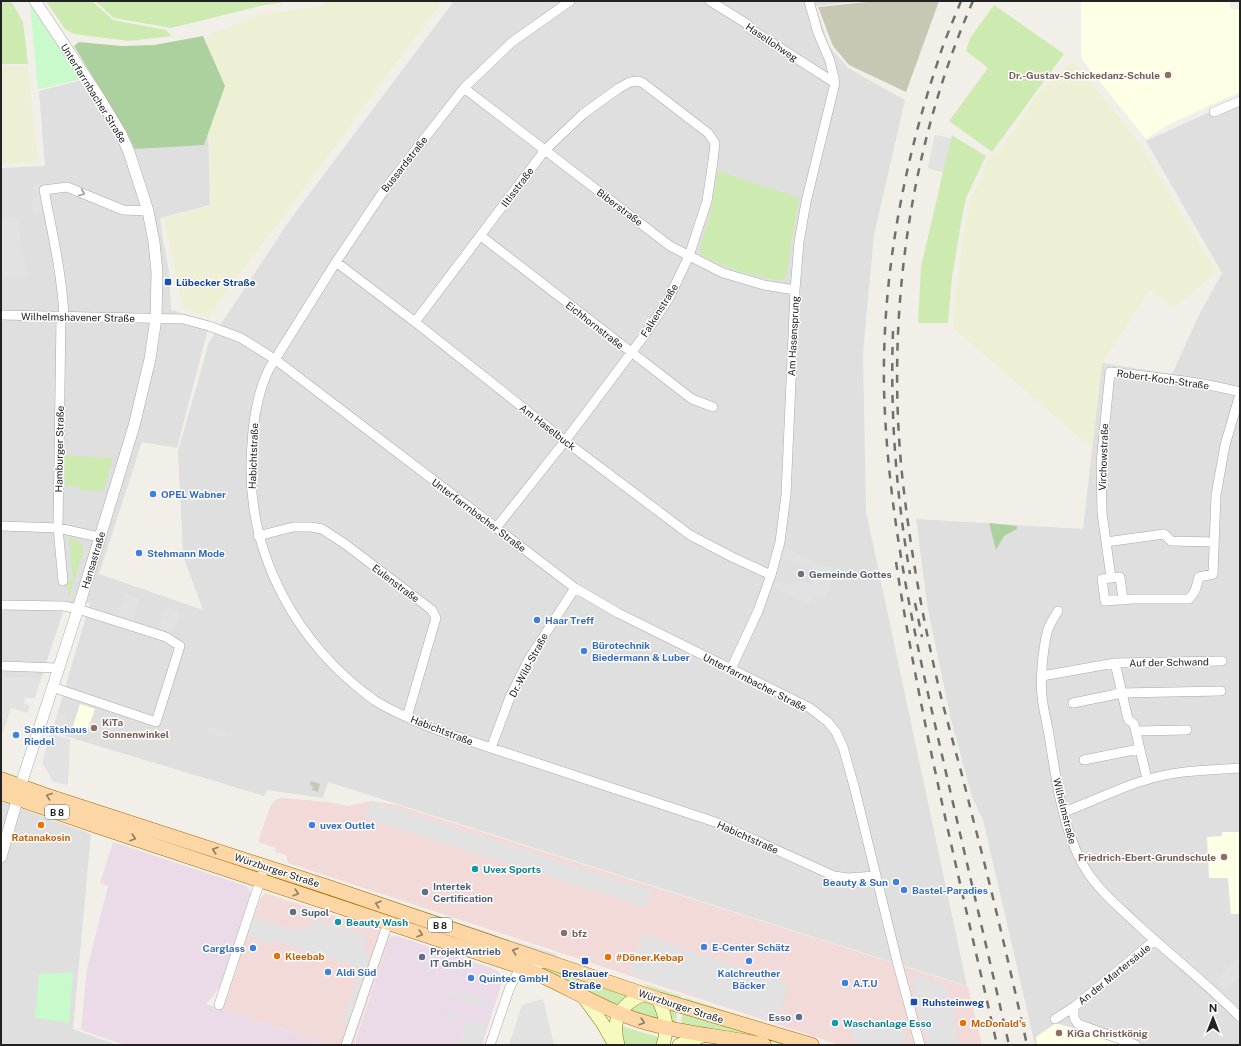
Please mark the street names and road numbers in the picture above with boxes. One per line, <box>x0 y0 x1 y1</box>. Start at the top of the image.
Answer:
street label: Hasellohweg <box>744 20 800 64</box>
street label: Unterfarrnbacher Straße <box>58 41 130 145</box>
street label: Bussardstraße <box>378 133 430 194</box>
street label: Iltisstraße <box>498 165 536 209</box>
street label: Biberstraße <box>595 186 646 228</box>
street label: Falkenstraße <box>638 281 680 339</box>
street label: Am Hasensprung <box>785 295 801 377</box>
street label: Eichhornstraße <box>564 299 627 352</box>
street label: Wilhelmshavener Straße <box>21 310 135 324</box>
street label: Robert-Koch-Straße <box>1116 367 1210 391</box>
street label: Am Haselbuck <box>518 401 579 453</box>
street label: Hamburger Straße <box>52 405 66 492</box>
street label: Habichtstraße <box>246 422 260 489</box>
street label: Virchowstraße <box>1096 423 1110 491</box>
street label: Unterfarrnbacher Straße <box>430 476 529 555</box>
street label: Hansastraße <box>79 530 107 590</box>
street label: Eulenstraße <box>370 561 422 605</box>
street label: Dr.-Wild-Straße <box>506 631 550 699</box>
street label: Unterfarrnbacher Straße <box>701 651 809 714</box>
street label: Auf der Schwand <box>1129 655 1209 669</box>
street label: Habichtstraße <box>409 713 475 748</box>
street label: Wilhelmstraße <box>1051 777 1079 846</box>
road number: B 8 <box>45 805 69 819</box>
street label: Habichtstraße <box>715 818 781 856</box>
street label: Würzburger Straße <box>233 851 322 890</box>
road number: B 8 <box>428 918 452 932</box>
street label: An der Martersäule <box>1075 941 1153 1007</box>
street label: Würzburger Straße <box>637 987 726 1026</box>

